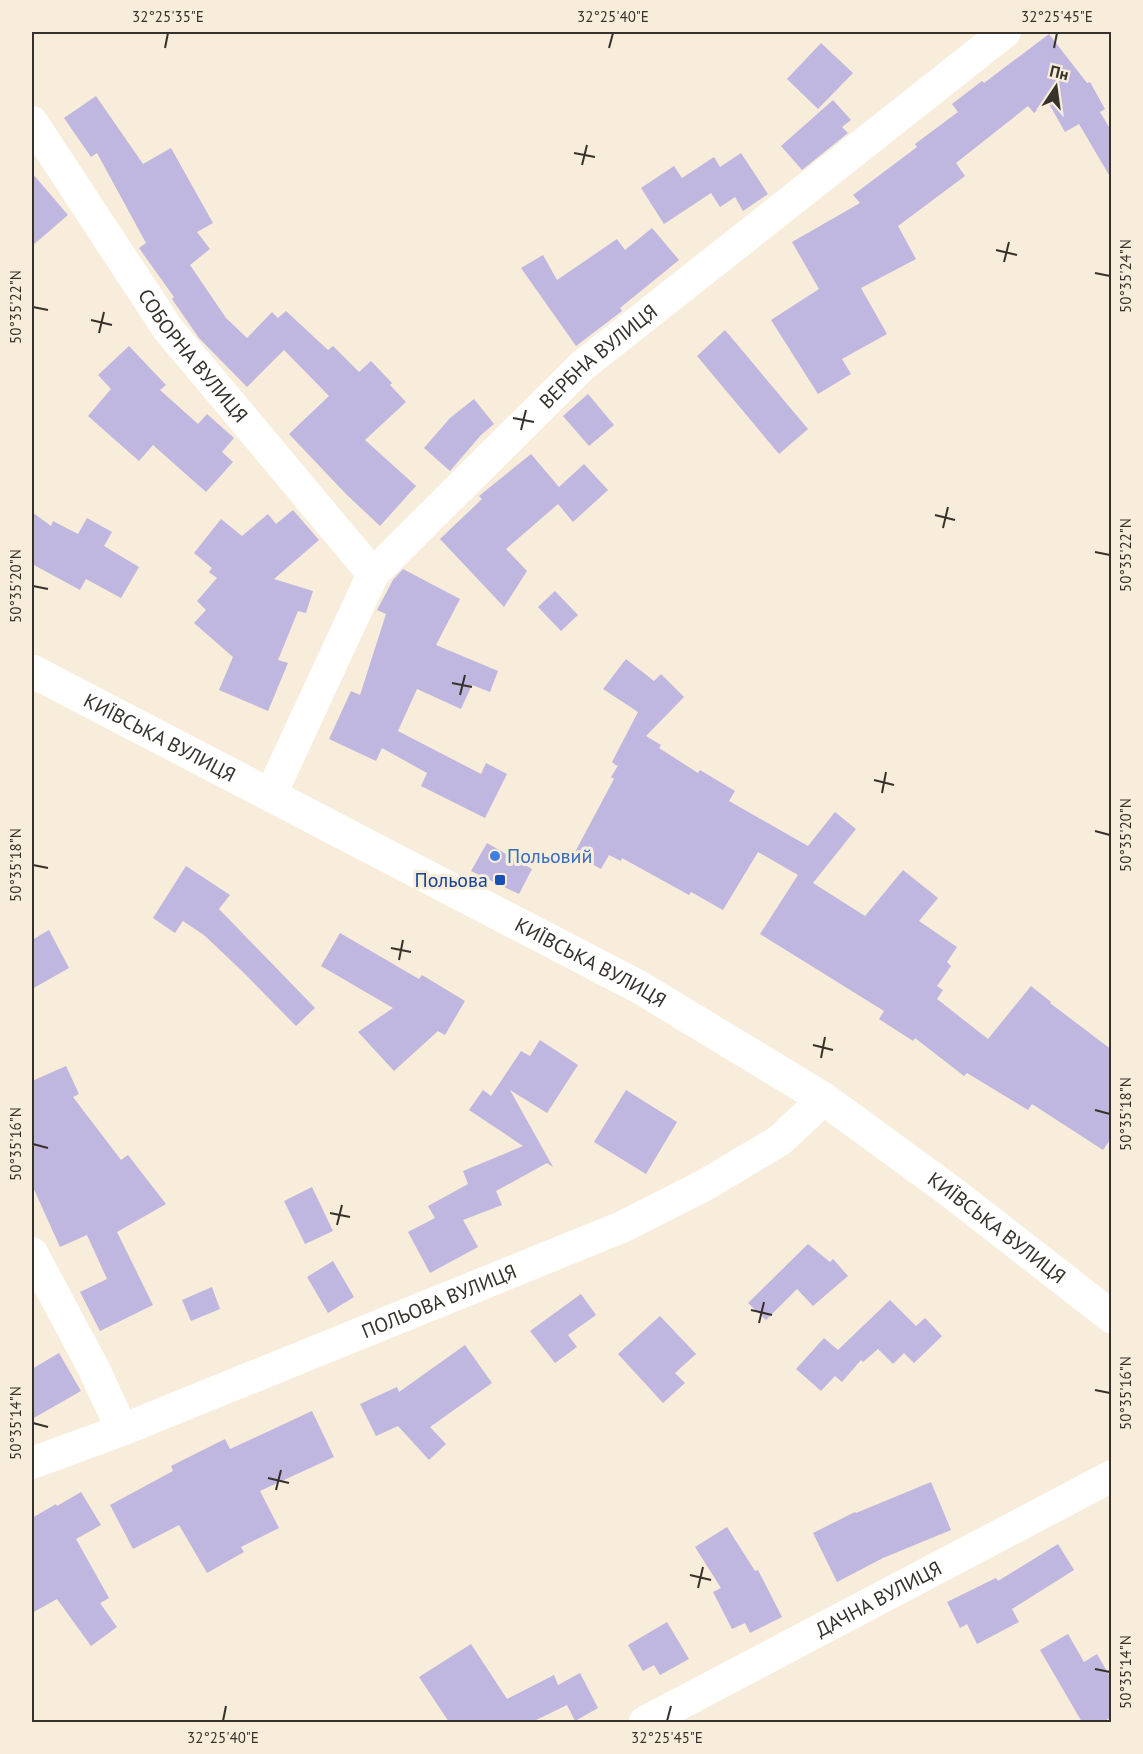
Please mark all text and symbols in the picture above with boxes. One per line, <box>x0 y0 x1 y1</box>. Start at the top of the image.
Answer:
text: 32°25'35"E <box>132 7 204 26</box>
text: 32°25'40"E <box>577 7 649 26</box>
text: 32°25'45"E <box>1021 7 1093 26</box>
north arrow <box>1026 57 1086 117</box>
text: Пн <box>1048 61 1071 84</box>
text: 50°35'24"N <box>1116 239 1135 313</box>
text: 50°35'22"N <box>6 270 25 344</box>
street label: СОБОРНА ВУЛИЦЯ <box>132 284 254 428</box>
street label: ВЕРБНА ВУЛИЦЯ <box>534 298 663 414</box>
text: 50°35'22"N <box>1116 518 1135 592</box>
text: 50°35'20"N <box>6 549 25 623</box>
street label: КИЇВСЬКА ВУЛИЦЯ <box>79 687 240 788</box>
text: 50°35'20"N <box>1116 798 1135 872</box>
text: 50°35'18"N <box>6 828 25 902</box>
place label: Польовий <box>507 843 592 869</box>
marker: Польовий <box>488 849 502 863</box>
place label: Польова <box>414 867 488 893</box>
marker: Польова <box>493 873 507 887</box>
street label: КИЇВСЬКА ВУЛИЦЯ <box>510 912 671 1013</box>
text: 50°35'18"N <box>1116 1077 1135 1151</box>
text: 50°35'16"N <box>6 1107 25 1181</box>
street label: КИЇВСЬКА ВУЛИЦЯ <box>923 1166 1071 1289</box>
street label: ПОЛЬОВА ВУЛИЦЯ <box>358 1258 520 1344</box>
text: 50°35'16"N <box>1116 1356 1135 1430</box>
text: 50°35'14"N <box>6 1386 25 1460</box>
street label: ДАЧНА ВУЛИЦЯ <box>811 1555 946 1643</box>
text: 50°35'14"N <box>1116 1635 1135 1709</box>
text: 32°25'40"E <box>187 1728 259 1747</box>
text: 32°25'45"E <box>631 1728 703 1747</box>

